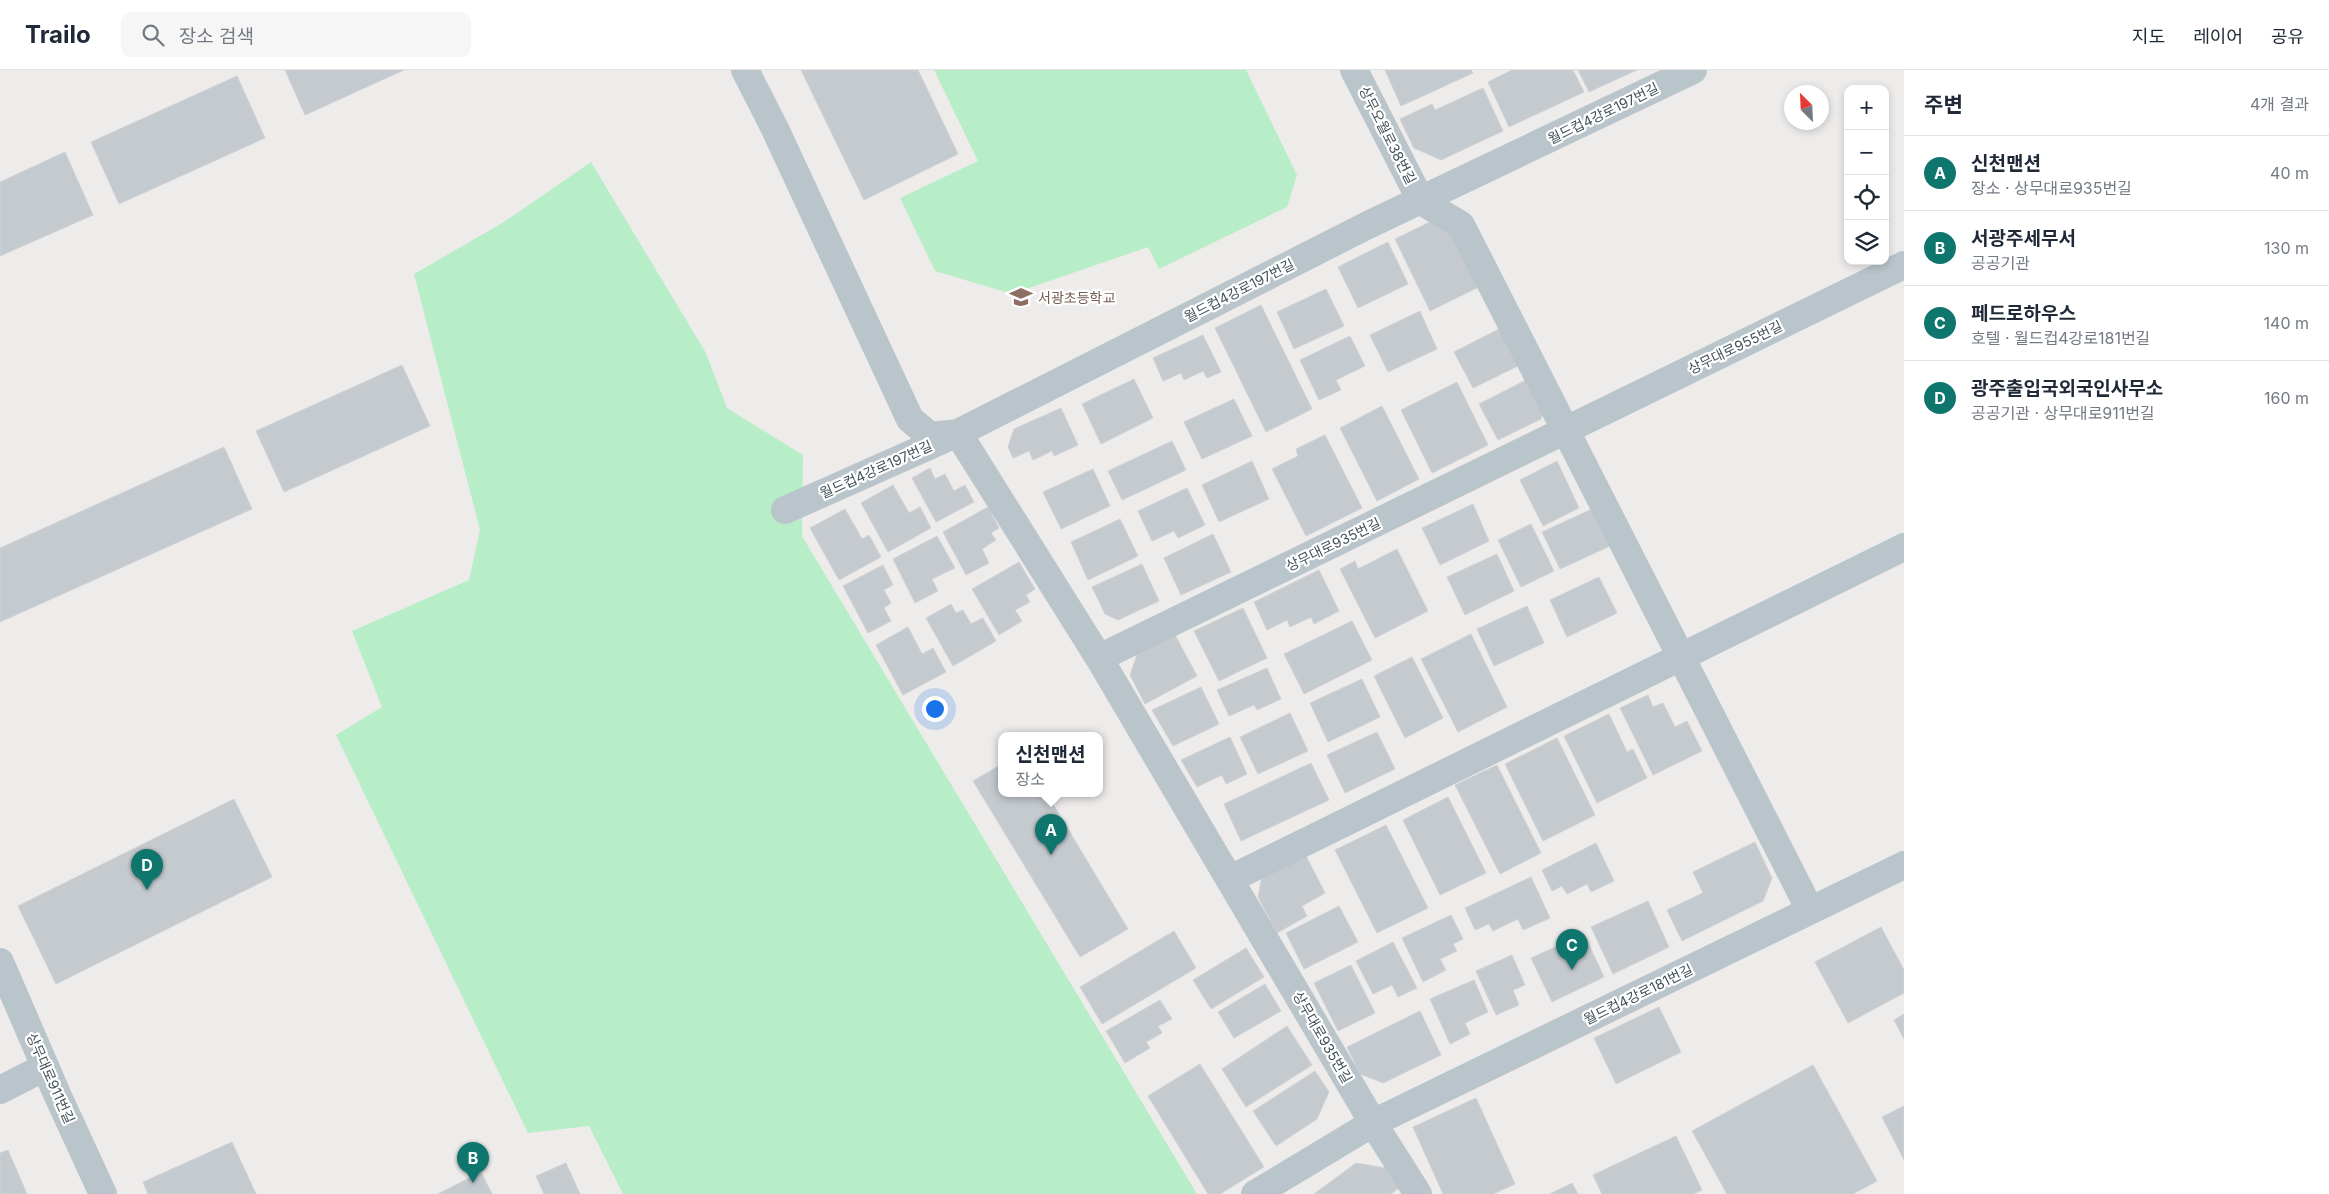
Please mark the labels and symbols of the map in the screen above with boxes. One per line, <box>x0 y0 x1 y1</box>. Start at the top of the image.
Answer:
street label: 월드컵4강로197번길 <box>1545 79 1661 147</box>
street label: 상무오월로38번길 <box>1356 83 1420 187</box>
north arrow <box>1784 85 1829 130</box>
street label: 월드컵4강로197번길 <box>1181 255 1297 325</box>
school or university icon: 서광초등학교 <box>1008 284 1034 310</box>
place label: 서광초등학교 <box>1038 289 1115 306</box>
street label: 상무대로955번길 <box>1685 317 1785 377</box>
street label: 월드컵4강로197번길 <box>817 437 935 501</box>
street label: 상무대로935번길 <box>1283 514 1383 574</box>
your location <box>922 696 948 722</box>
pin: A <box>1035 814 1067 855</box>
pin: D <box>131 849 163 890</box>
pin: C <box>1556 929 1588 970</box>
street label: 월드컵4강로181번길 <box>1581 960 1695 1028</box>
street label: 상무대로935번길 <box>1290 988 1356 1086</box>
street label: 상무대로911번길 <box>23 1030 79 1126</box>
pin: B <box>457 1142 489 1183</box>

